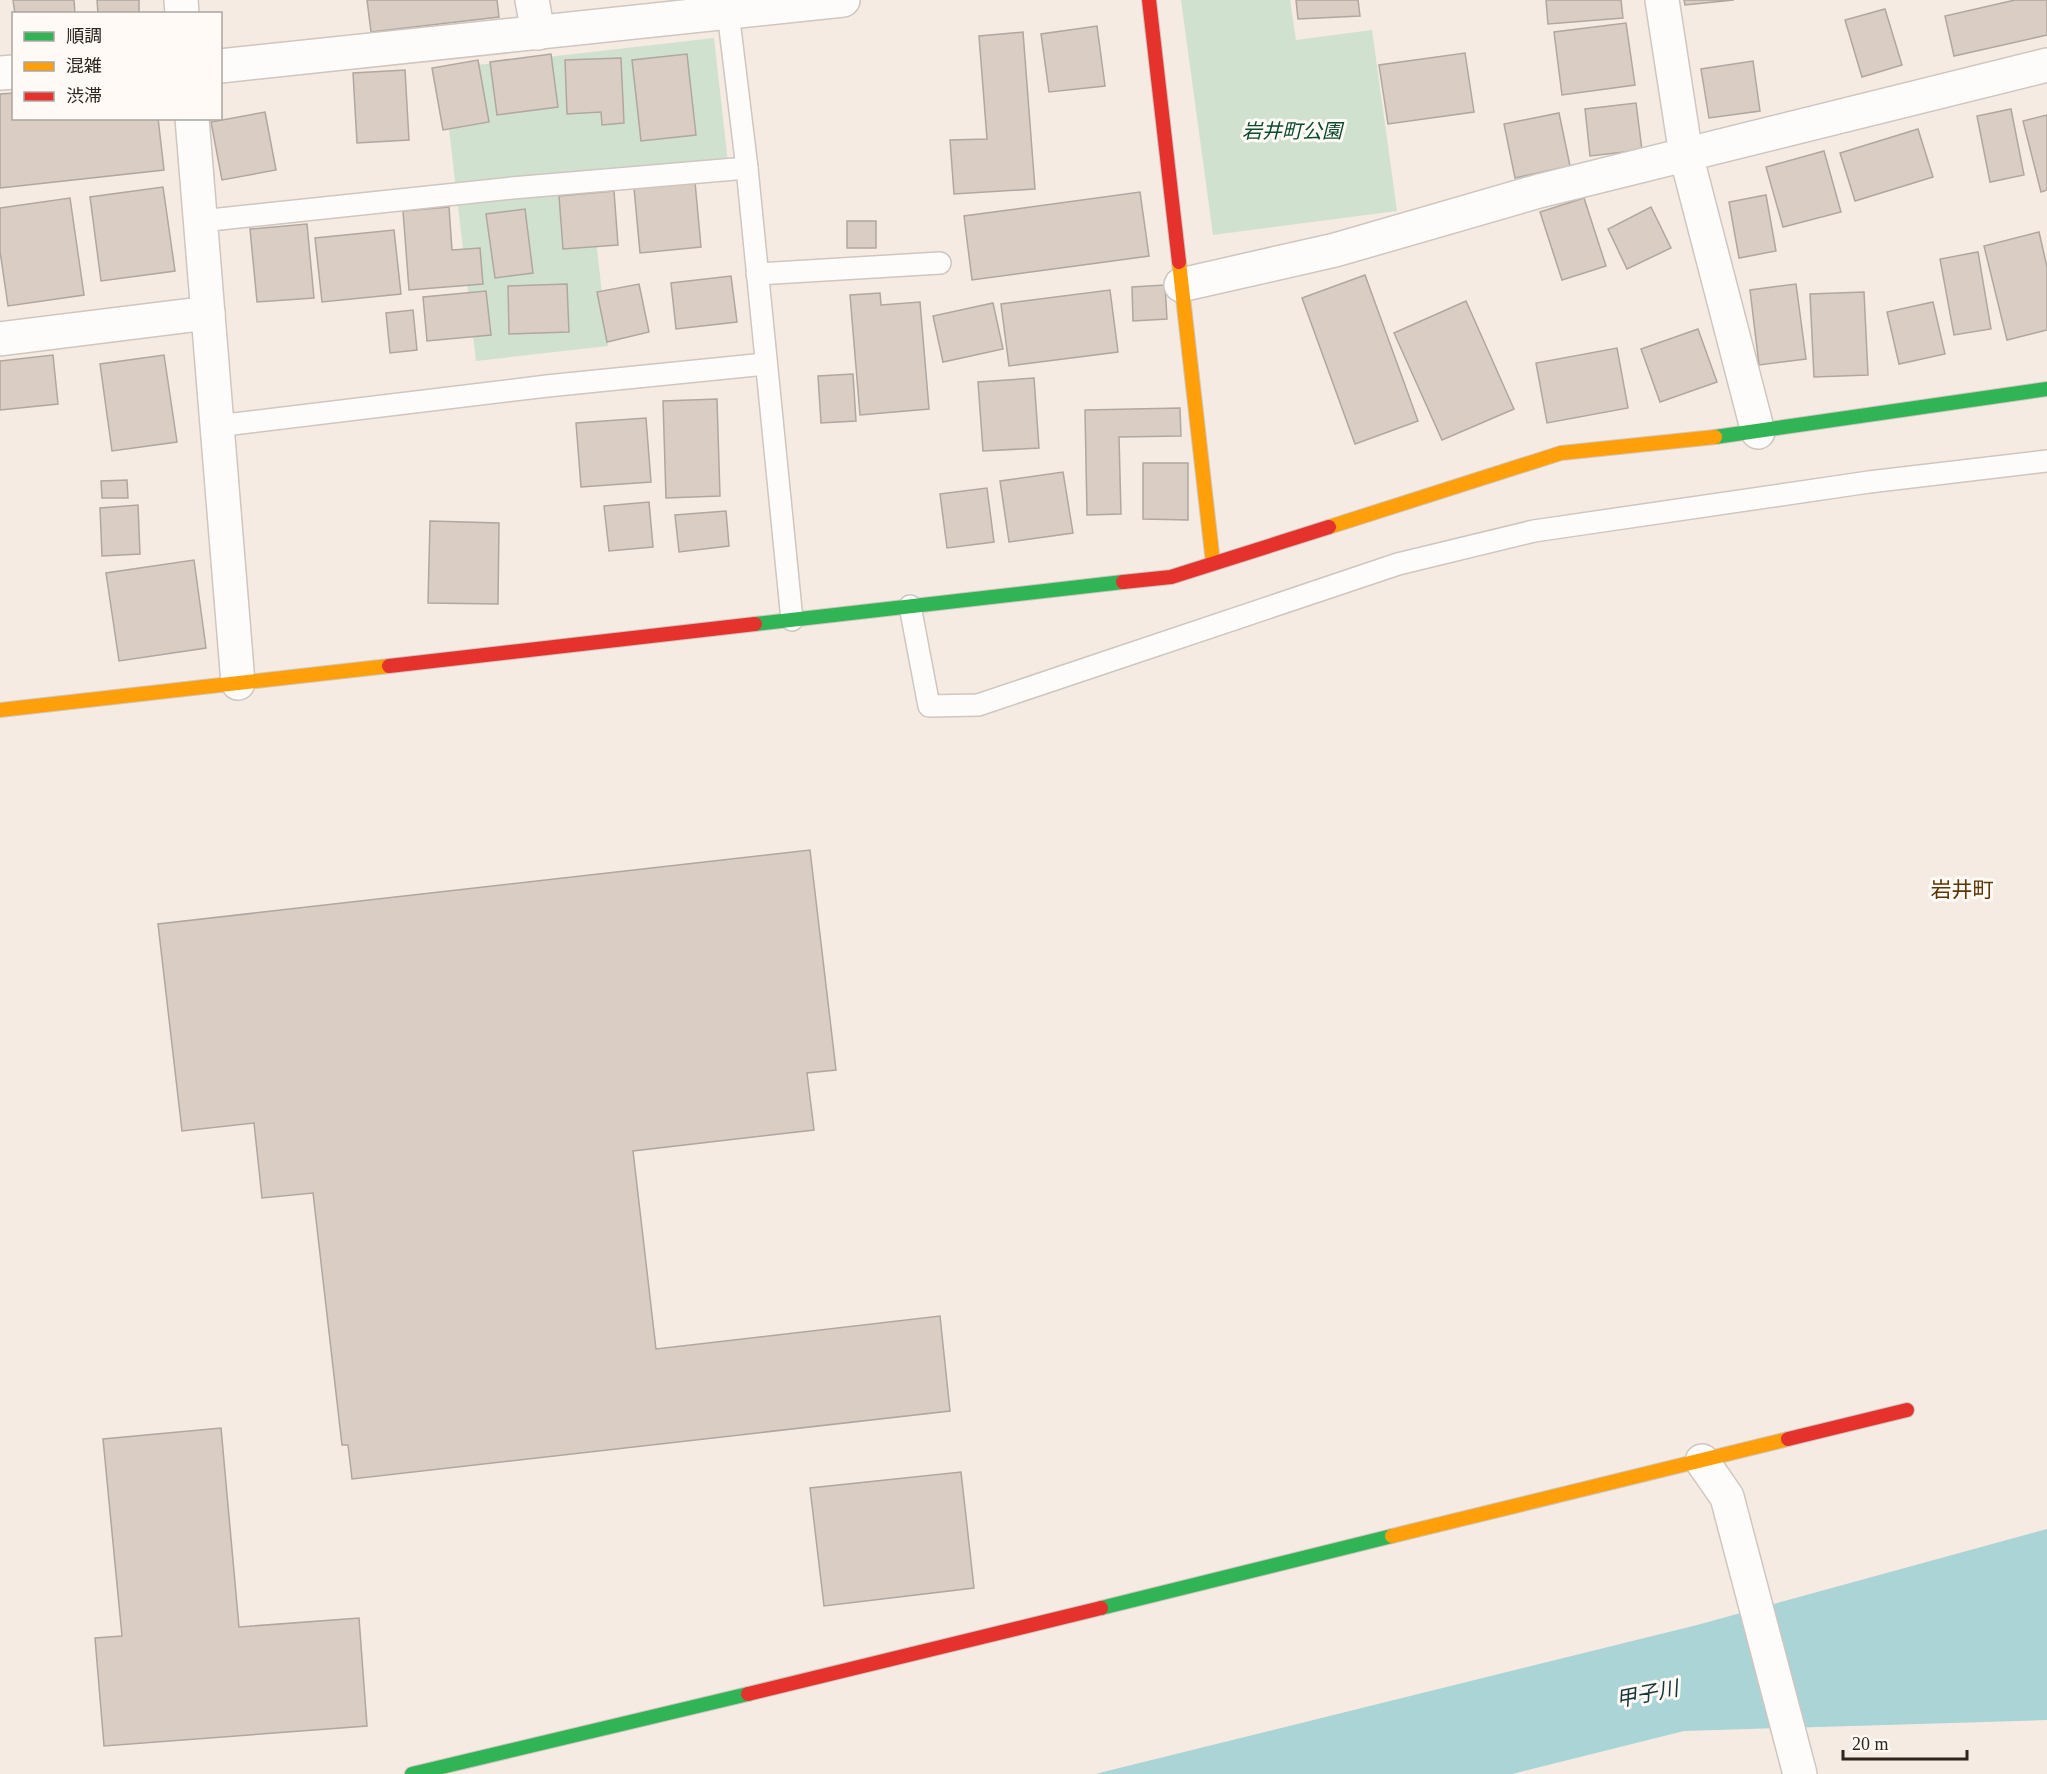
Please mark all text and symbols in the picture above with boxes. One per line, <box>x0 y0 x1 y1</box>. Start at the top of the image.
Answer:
legend <box>12 12 222 120</box>
text: 順調 <box>66 26 102 46</box>
text: 混雑 <box>66 56 102 76</box>
text: 渋滞 <box>66 86 102 106</box>
park label: 岩井町公園 <box>1242 120 1345 142</box>
district label: 岩井町 <box>1931 878 1994 902</box>
water label: 甲子川 <box>1614 1676 1682 1712</box>
scale bar <box>1843 1723 1968 1761</box>
text: 20 m <box>1852 1734 1889 1754</box>

